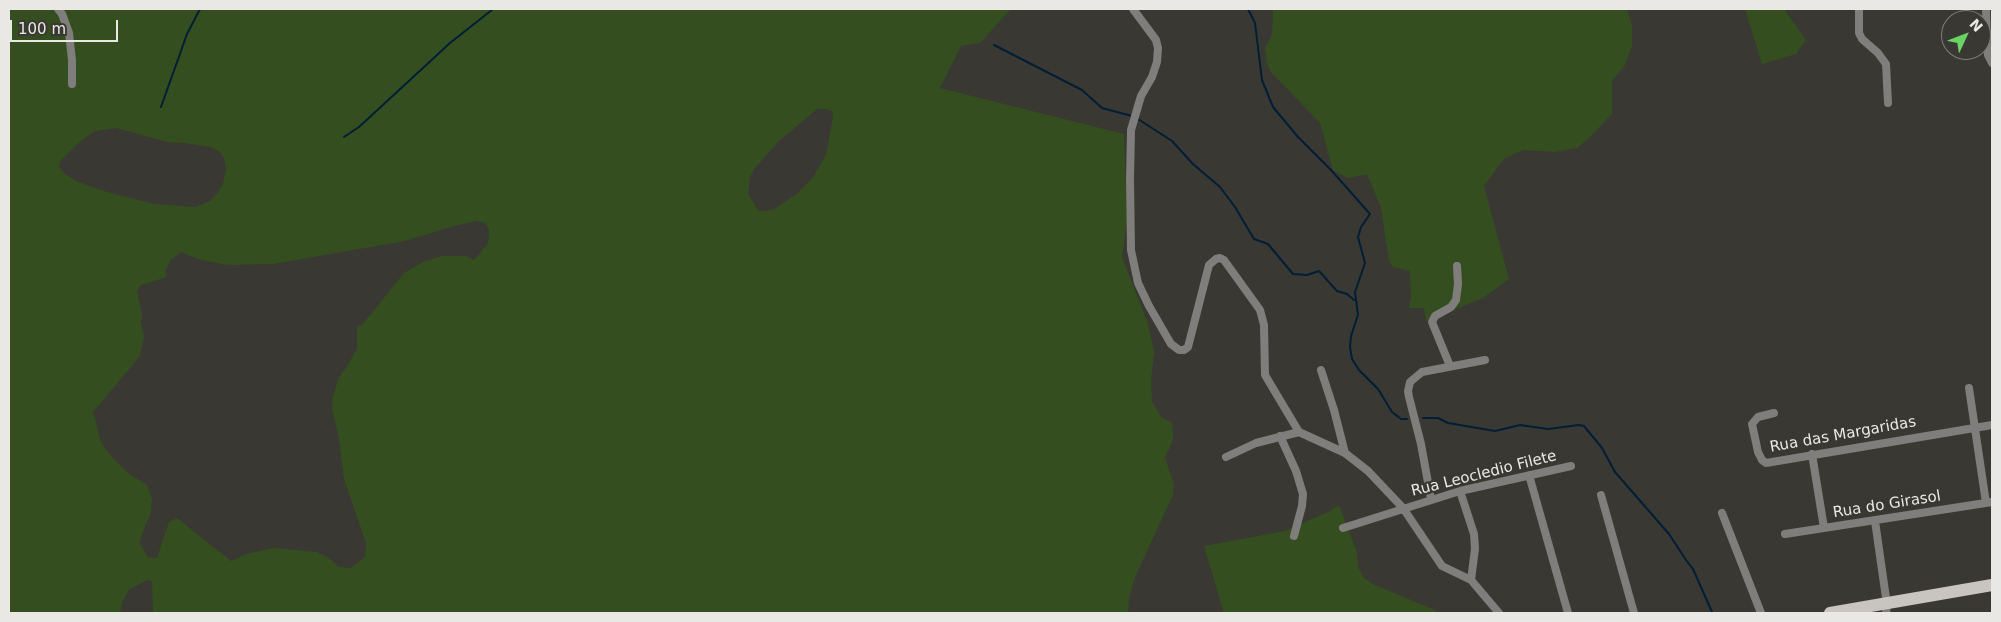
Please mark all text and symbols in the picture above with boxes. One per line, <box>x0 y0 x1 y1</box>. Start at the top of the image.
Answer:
scale bar <box>12 10 120 42</box>
north arrow <box>1941 10 1991 60</box>
text: N <box>1966 16 1986 35</box>
text: 100 m <box>18 20 66 38</box>
street label: Rua das Margaridas <box>1768 413 1918 457</box>
street label: Rua Leocledio Filete <box>1409 447 1559 501</box>
street label: Rua do Girasol <box>1832 488 1942 522</box>

